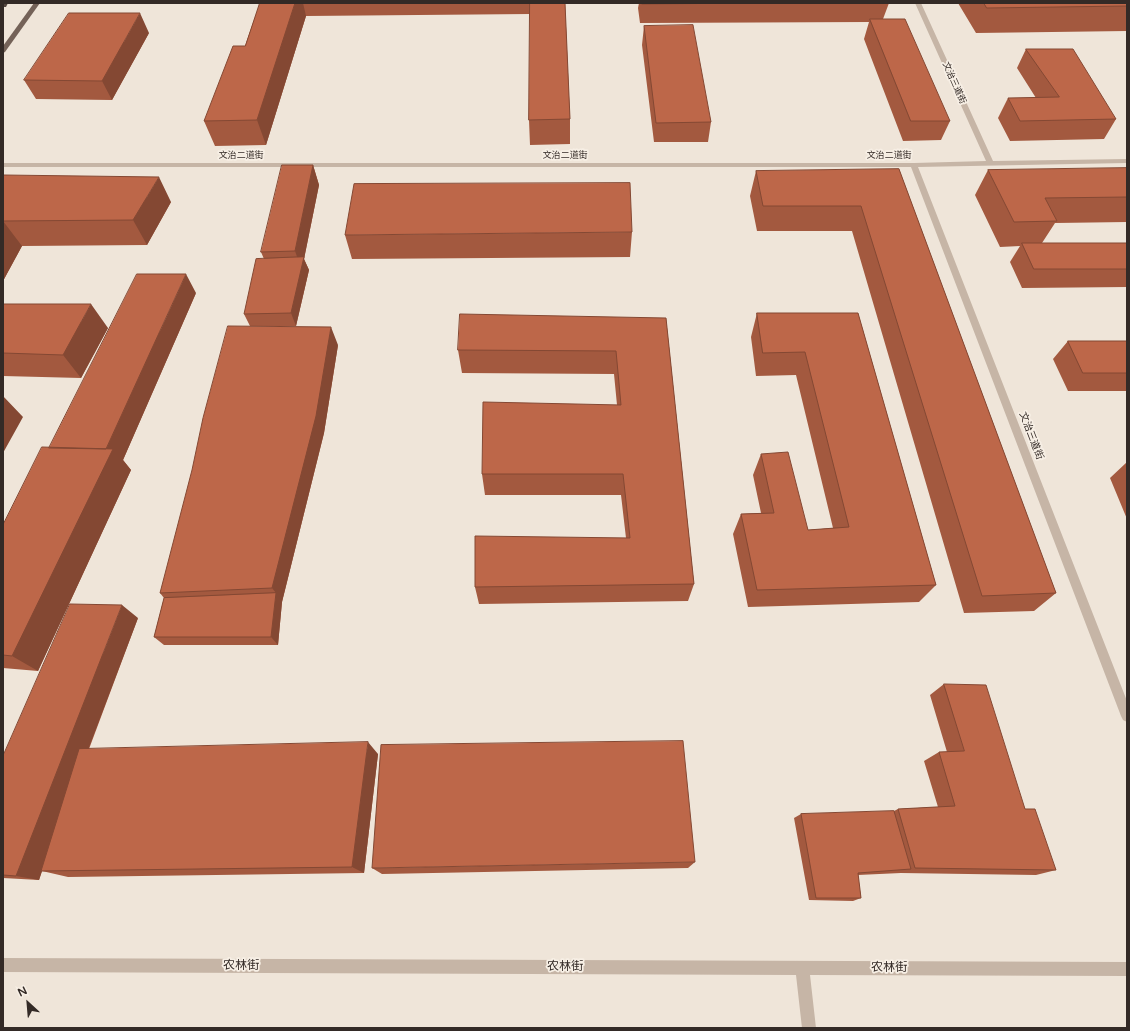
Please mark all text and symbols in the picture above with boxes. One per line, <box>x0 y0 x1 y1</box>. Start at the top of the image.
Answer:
street label: 文治三道街 <box>940 60 968 106</box>
street label: 文治二道街 <box>219 151 263 161</box>
street label: 文治二道街 <box>543 151 587 161</box>
street label: 文治二道街 <box>867 151 911 161</box>
street label: 文治三道街 <box>1016 411 1046 461</box>
street label: 农林街 <box>223 959 259 973</box>
street label: 农林街 <box>547 960 583 974</box>
street label: 农林街 <box>871 961 907 975</box>
north arrow <box>8 983 48 1023</box>
text: N <box>16 984 29 1000</box>

